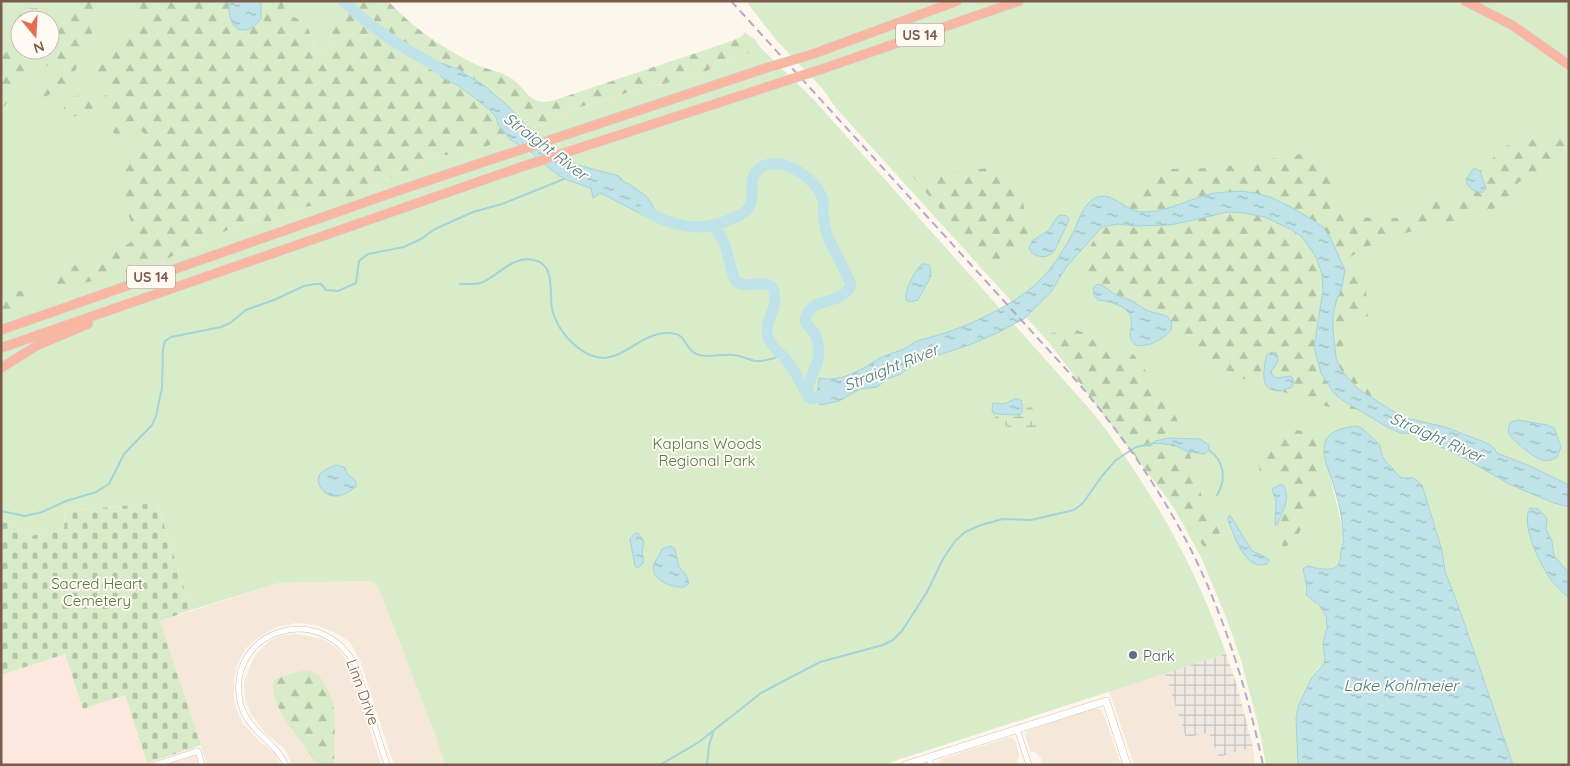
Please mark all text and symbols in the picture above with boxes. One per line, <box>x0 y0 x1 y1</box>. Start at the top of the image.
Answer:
north arrow <box>10 10 60 60</box>
road number: US 14 <box>896 24 944 46</box>
text: N <box>31 37 47 58</box>
water label: Straight River <box>500 108 593 185</box>
road number: US 14 <box>127 266 175 288</box>
water label: Straight River <box>841 338 943 395</box>
water label: Straight River <box>1387 408 1488 467</box>
park label: Kaplans Woods Regional Park <box>652 434 762 470</box>
park label: Sacred Heart Cemetery <box>51 574 143 610</box>
place label: Park <box>1143 646 1175 665</box>
marker: Park <box>1127 649 1139 661</box>
street label: Linn Drive <box>342 656 384 728</box>
water label: Lake Kohlmeier <box>1344 675 1460 695</box>

